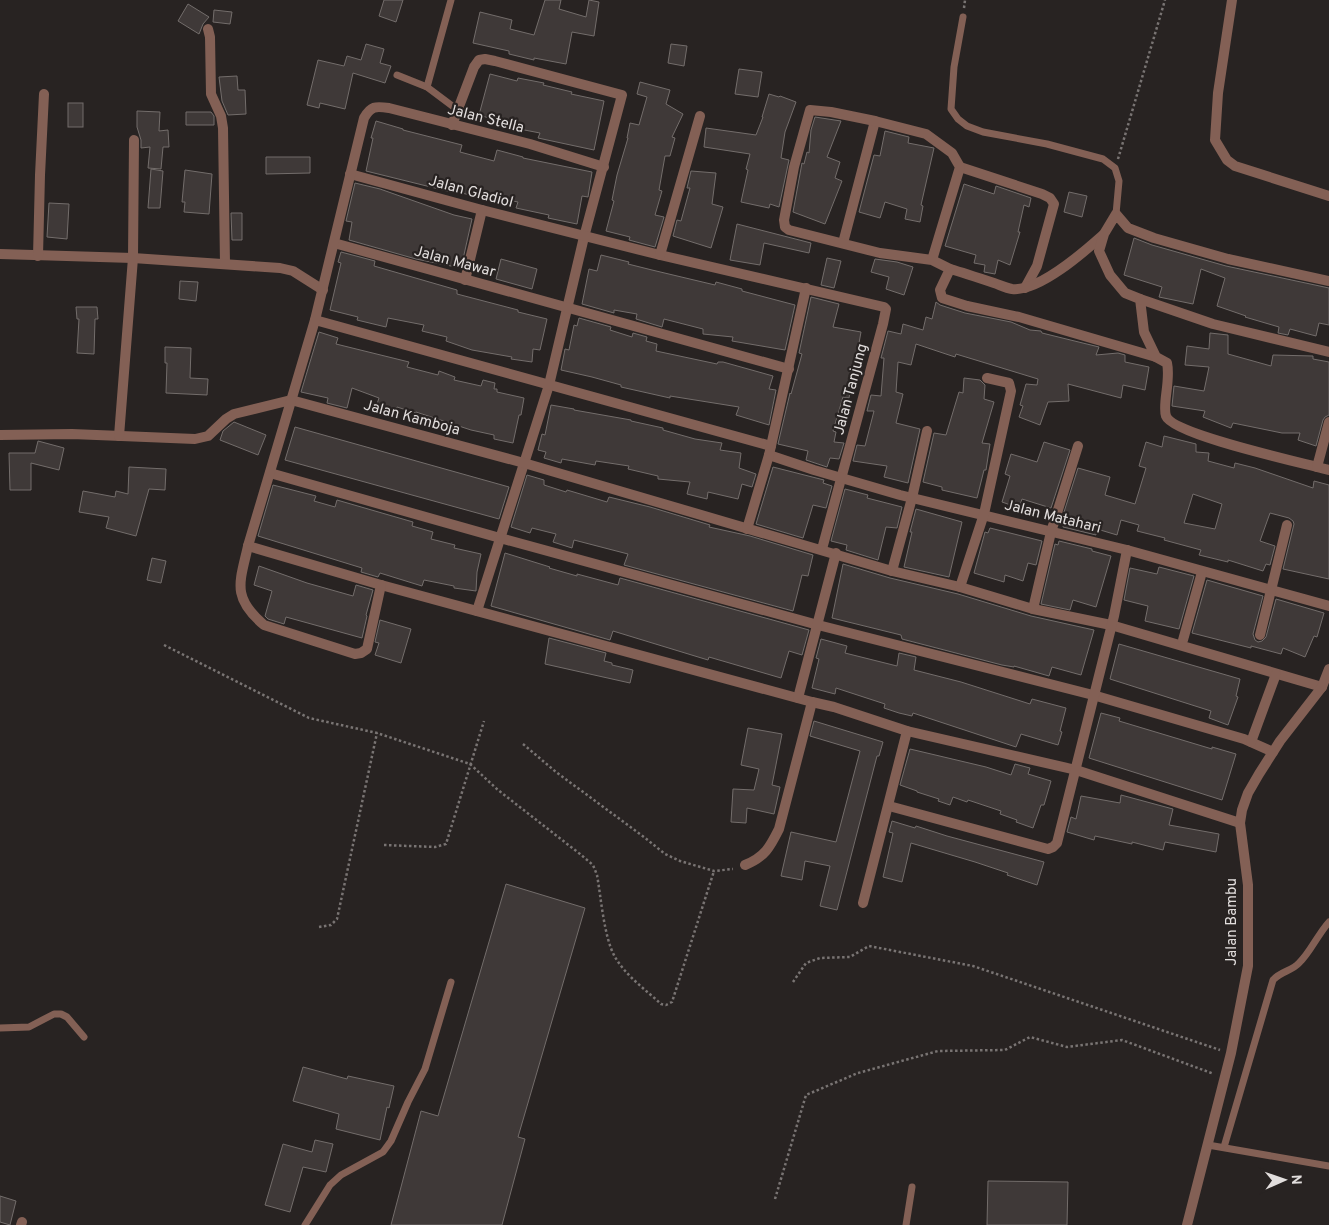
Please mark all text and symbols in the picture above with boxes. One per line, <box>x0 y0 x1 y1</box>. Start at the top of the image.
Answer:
street label: Jalan Stella <box>445 101 526 138</box>
street label: Jalan Gladiol <box>426 172 515 213</box>
street label: Jalan Mawar <box>412 242 498 283</box>
street label: Jalan Tanjung <box>830 342 873 437</box>
street label: Jalan Kamboja <box>361 396 462 440</box>
street label: Jalan Matahari <box>1002 496 1103 539</box>
street label: Jalan Bambu <box>1223 878 1242 966</box>
north arrow <box>1259 1155 1309 1205</box>
text: N <box>1287 1174 1304 1185</box>

